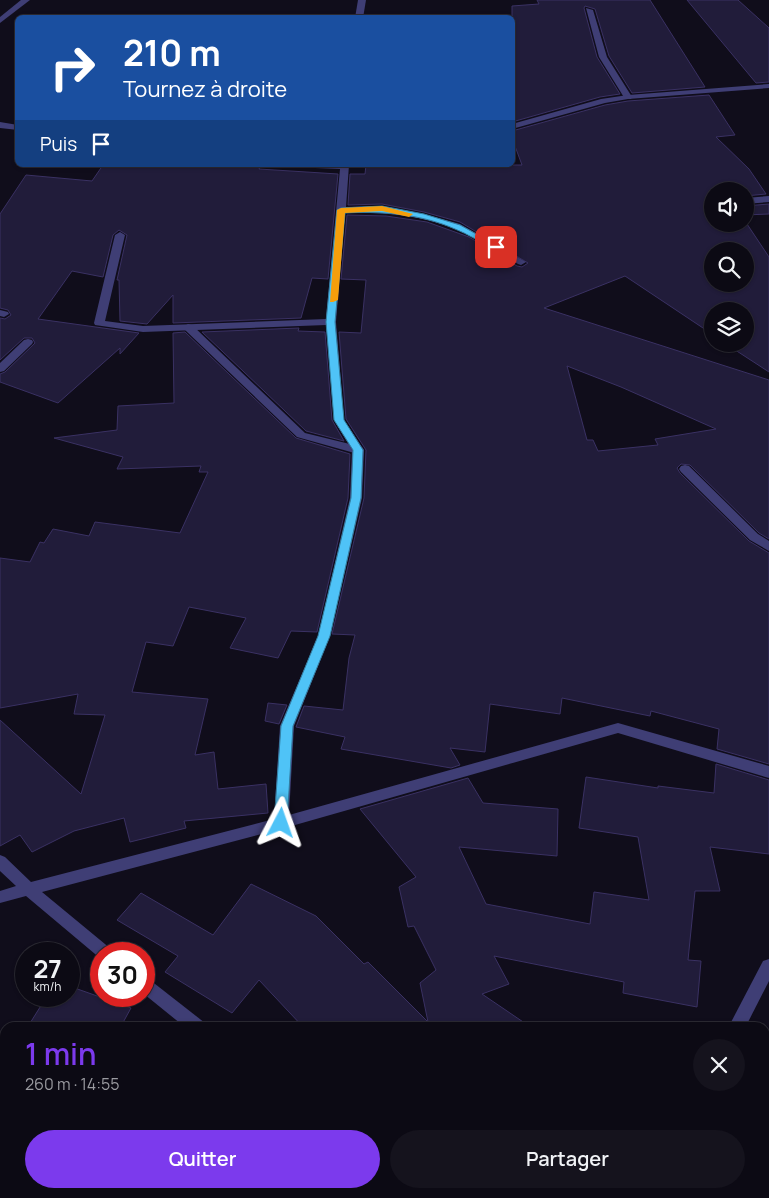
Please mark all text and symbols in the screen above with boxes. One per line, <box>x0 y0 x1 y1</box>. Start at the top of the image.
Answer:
text: 210 m <box>123 29 221 77</box>
icon: right <box>40 35 105 100</box>
text: Tournez à droite <box>123 74 287 104</box>
icon: arrive <box>87 130 115 158</box>
text: Puis <box>40 131 77 157</box>
map controls <box>704 182 754 352</box>
button: sound <box>704 182 754 232</box>
pin <box>475 226 517 268</box>
icon: arrive <box>482 233 510 261</box>
button: search <box>704 242 754 292</box>
button: layers <box>704 302 754 352</box>
position arrow <box>254 796 306 848</box>
speed limit sign: 30 <box>90 942 155 1007</box>
text: 27 <box>33 951 62 986</box>
text: km/h <box>34 978 61 995</box>
text: 1 min <box>25 1033 97 1074</box>
button: close <box>693 1039 745 1091</box>
text: 260 m · 14:55 <box>25 1073 120 1095</box>
button: Quitter <box>25 1130 380 1188</box>
button: Partager <box>390 1130 745 1188</box>

